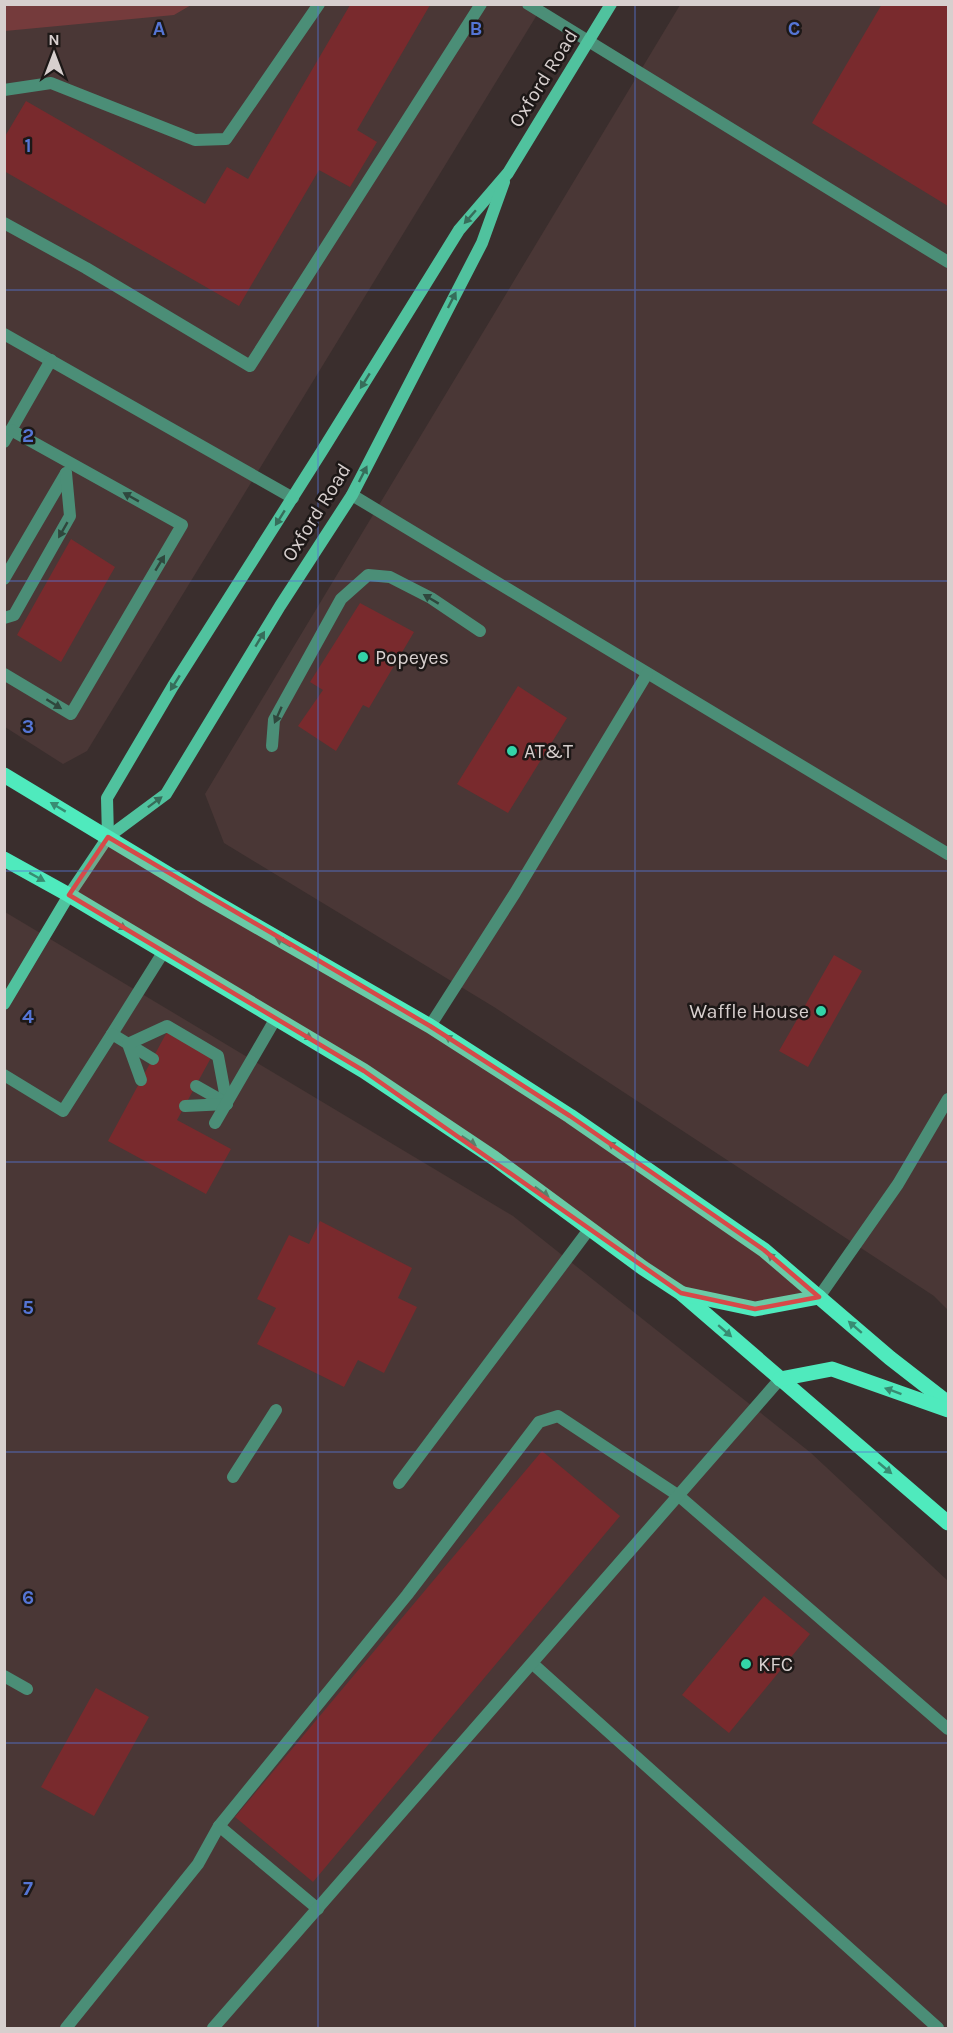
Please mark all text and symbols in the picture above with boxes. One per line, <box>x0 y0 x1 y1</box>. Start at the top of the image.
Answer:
text: A <box>153 17 166 40</box>
text: B <box>470 17 482 40</box>
text: C <box>788 17 800 40</box>
north arrow <box>24 24 84 84</box>
street label: Oxford Road <box>504 25 583 131</box>
text: N <box>48 30 60 49</box>
text: 1 <box>24 134 32 157</box>
one-way arrow <box>464 209 477 224</box>
one-way arrow <box>448 292 457 309</box>
one-way arrow <box>360 373 371 390</box>
text: 2 <box>22 424 34 447</box>
street label: Oxford Road <box>277 459 356 565</box>
one-way arrow <box>358 465 368 482</box>
one-way arrow <box>122 492 139 502</box>
one-way arrow <box>275 510 286 526</box>
one-way arrow <box>58 521 68 538</box>
one-way arrow <box>155 554 165 571</box>
one-way arrow <box>423 593 439 604</box>
one-way arrow <box>254 631 265 647</box>
place label: Popeyes <box>375 646 449 669</box>
marker: Popeyes <box>356 650 370 664</box>
one-way arrow <box>170 675 181 691</box>
one-way arrow <box>46 699 62 710</box>
one-way arrow <box>273 707 282 724</box>
text: 3 <box>22 715 34 738</box>
place label: AT&T <box>524 740 573 763</box>
marker: AT&T <box>505 744 519 758</box>
one-way arrow <box>146 796 162 808</box>
one-way arrow <box>50 802 66 813</box>
one-way arrow <box>29 872 46 882</box>
one-way arrow <box>111 919 127 930</box>
one-way arrow <box>274 937 291 947</box>
place label: Waffle House <box>689 1000 809 1023</box>
marker: Waffle House <box>814 1004 828 1018</box>
text: 4 <box>22 1005 34 1028</box>
one-way arrow <box>297 1030 313 1041</box>
one-way arrow <box>444 1035 460 1046</box>
one-way arrow <box>460 1135 476 1147</box>
one-way arrow <box>607 1142 623 1153</box>
one-way arrow <box>533 1186 549 1198</box>
one-way arrow <box>766 1253 782 1266</box>
text: 5 <box>22 1296 34 1319</box>
one-way arrow <box>847 1320 862 1334</box>
one-way arrow <box>717 1325 733 1338</box>
one-way arrow <box>884 1385 902 1395</box>
one-way arrow <box>877 1461 892 1474</box>
text: 6 <box>22 1586 34 1609</box>
place label: KFC <box>758 1653 793 1676</box>
marker: KFC <box>739 1657 753 1671</box>
text: 7 <box>23 1877 33 1900</box>

